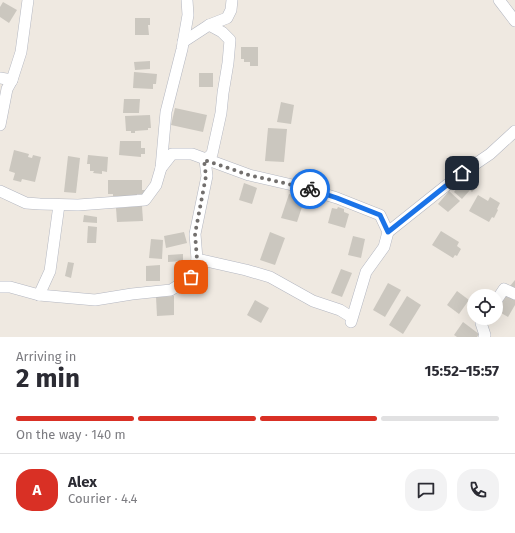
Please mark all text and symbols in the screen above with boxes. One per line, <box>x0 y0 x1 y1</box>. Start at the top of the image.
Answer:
pin <box>445 156 479 190</box>
icon: home <box>451 162 473 184</box>
courier <box>290 169 330 209</box>
icon: bike <box>299 178 321 200</box>
pin <box>174 260 208 294</box>
icon: bag <box>180 266 202 288</box>
map controls <box>467 289 503 325</box>
button: locate <box>467 289 503 325</box>
text: Arriving in <box>16 349 76 364</box>
text: 15:52–15:57 <box>425 362 499 380</box>
text: 2 min <box>16 363 80 394</box>
text: On the way · 140 m <box>16 427 126 442</box>
button: chat <box>405 469 447 511</box>
button: phone <box>457 469 499 511</box>
text: Alex <box>68 473 97 491</box>
text: A <box>33 481 41 499</box>
text: Courier · 4.4 <box>68 491 138 506</box>

